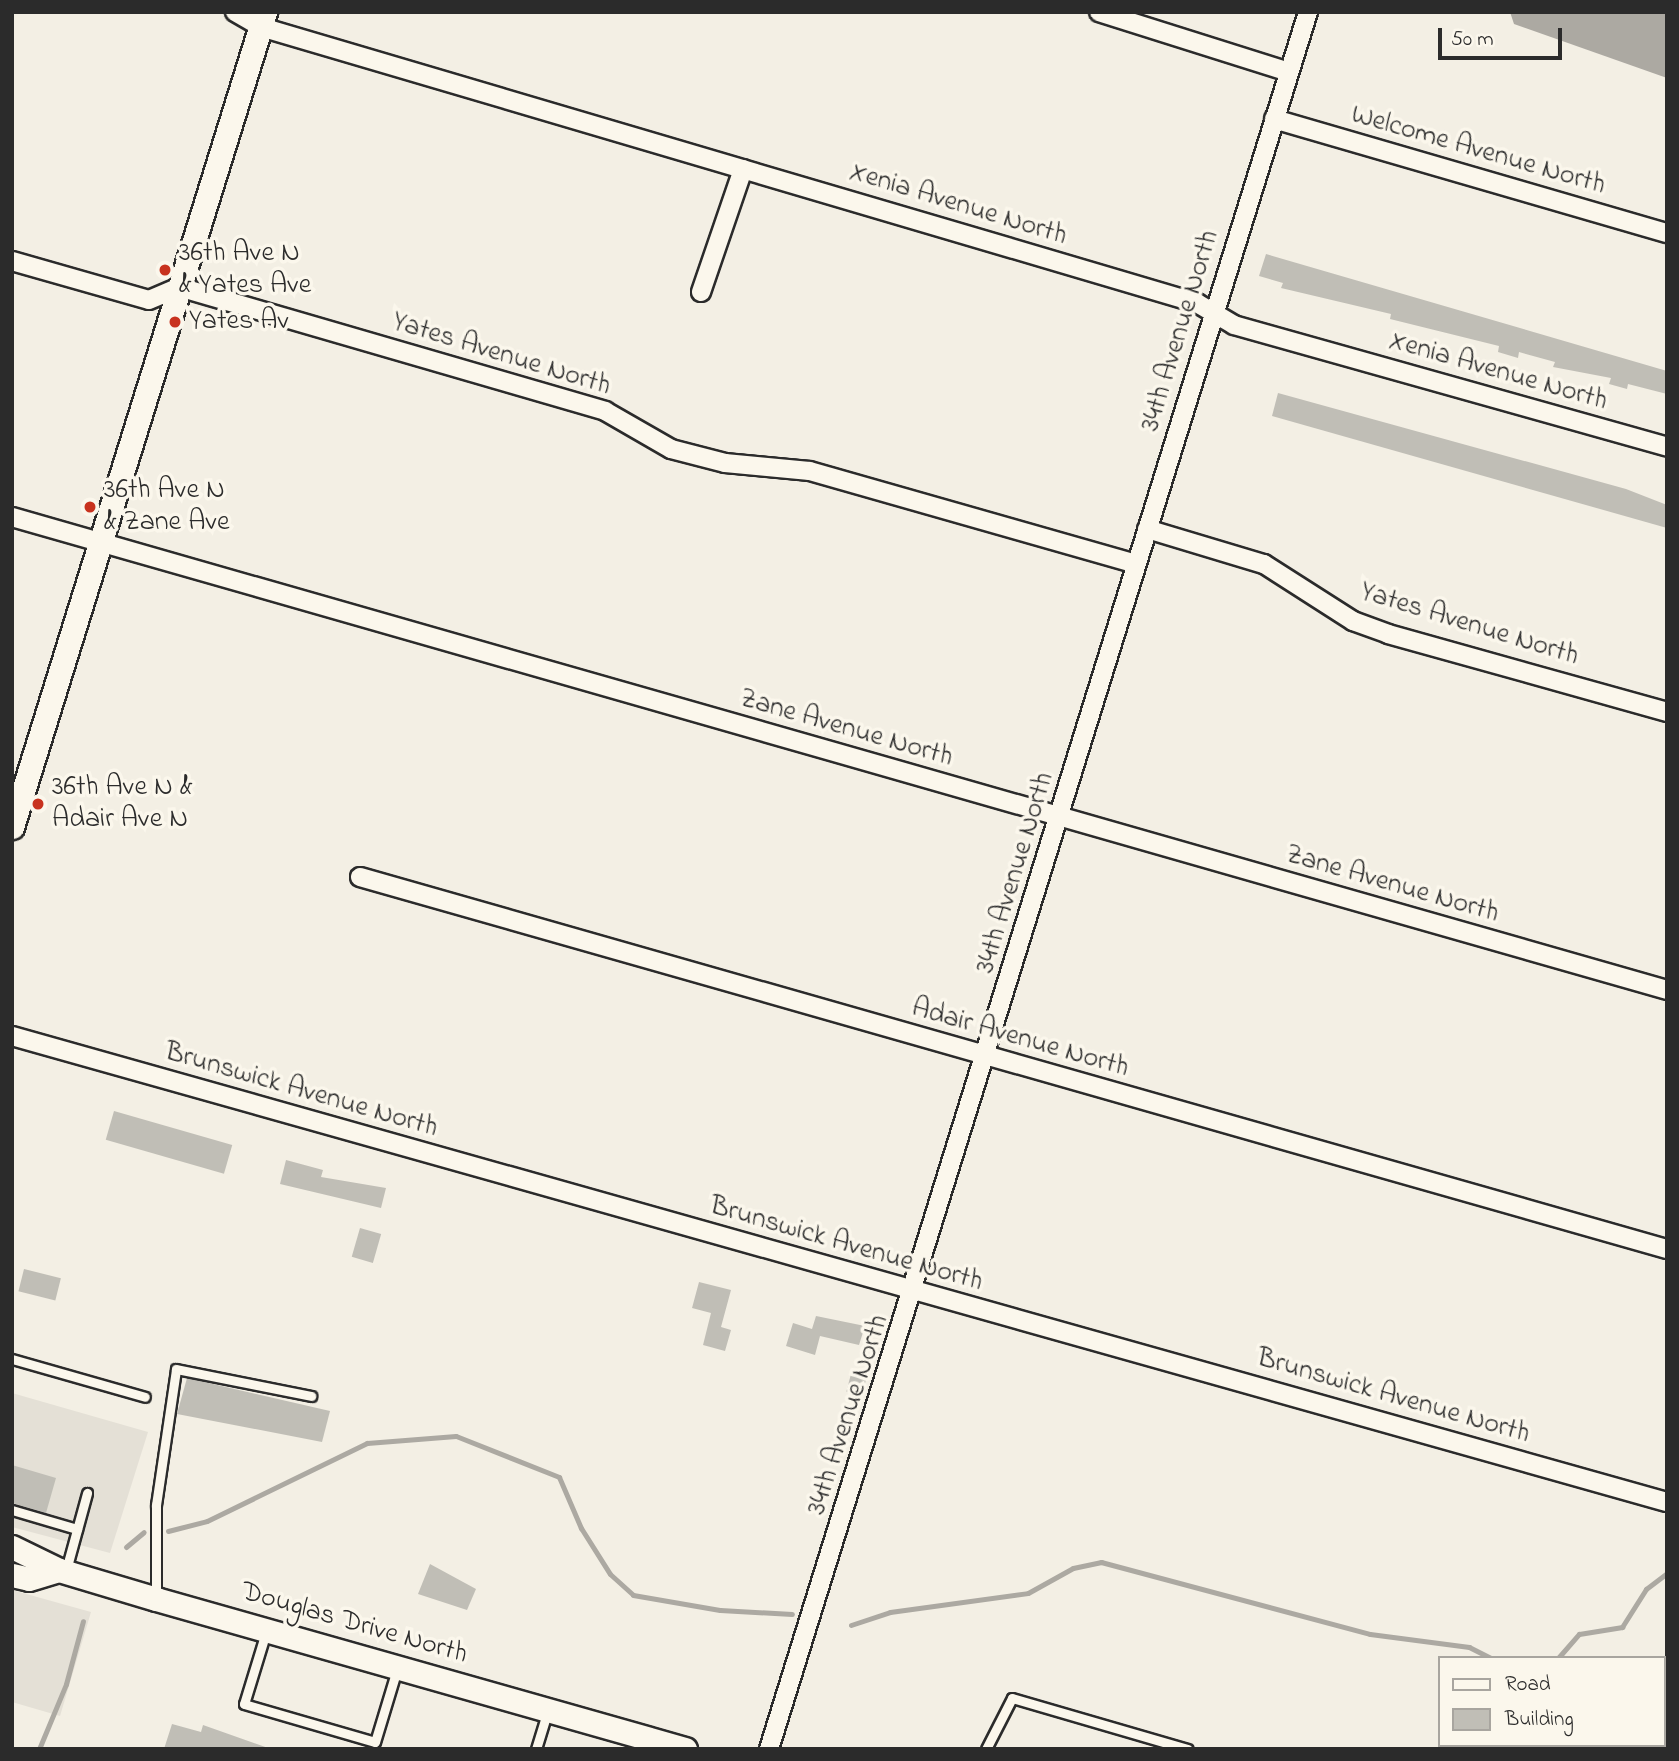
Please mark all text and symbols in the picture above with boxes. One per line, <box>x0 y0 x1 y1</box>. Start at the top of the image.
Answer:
scale bar <box>1441 14 1565 58</box>
text: 50 m <box>1451 25 1494 55</box>
street label: Welcome Avenue North <box>1347 99 1609 203</box>
street label: Xenia Avenue North <box>845 156 1071 254</box>
street label: 34th Avenue North <box>1134 226 1228 436</box>
place label: 36th Ave N & Yates Ave <box>179 237 311 303</box>
marker: 36th Ave N & Yates Ave <box>157 262 173 278</box>
place label: Yates Av <box>189 305 288 339</box>
street label: Yates Avenue North <box>388 306 614 404</box>
marker: Yates Av <box>167 314 183 330</box>
street label: Xenia Avenue North <box>1385 325 1611 419</box>
place label: 36th Ave N & Zane Ave <box>104 474 230 540</box>
marker: 36th Ave N & Zane Ave <box>82 499 98 515</box>
street label: Yates Avenue North <box>1356 576 1582 674</box>
street label: Zane Avenue North <box>736 683 956 775</box>
street label: 34th Avenue North <box>969 768 1063 978</box>
place label: 36th Ave N & Adair Ave N <box>52 771 193 837</box>
marker: 36th Ave N & Adair Ave N <box>30 796 46 812</box>
street label: Zane Avenue North <box>1282 839 1502 931</box>
street label: Adair Avenue North <box>908 992 1132 1086</box>
street label: Brunswick Avenue North <box>161 1036 441 1146</box>
street label: Brunswick Avenue North <box>706 1190 986 1300</box>
street label: 34th Avenue North <box>801 1311 897 1519</box>
street label: Brunswick Avenue North <box>1253 1342 1533 1452</box>
street label: Douglas Drive North <box>237 1576 471 1672</box>
legend <box>1438 1656 1665 1747</box>
text: Road <box>1505 1670 1551 1700</box>
text: Building <box>1505 1705 1574 1735</box>

